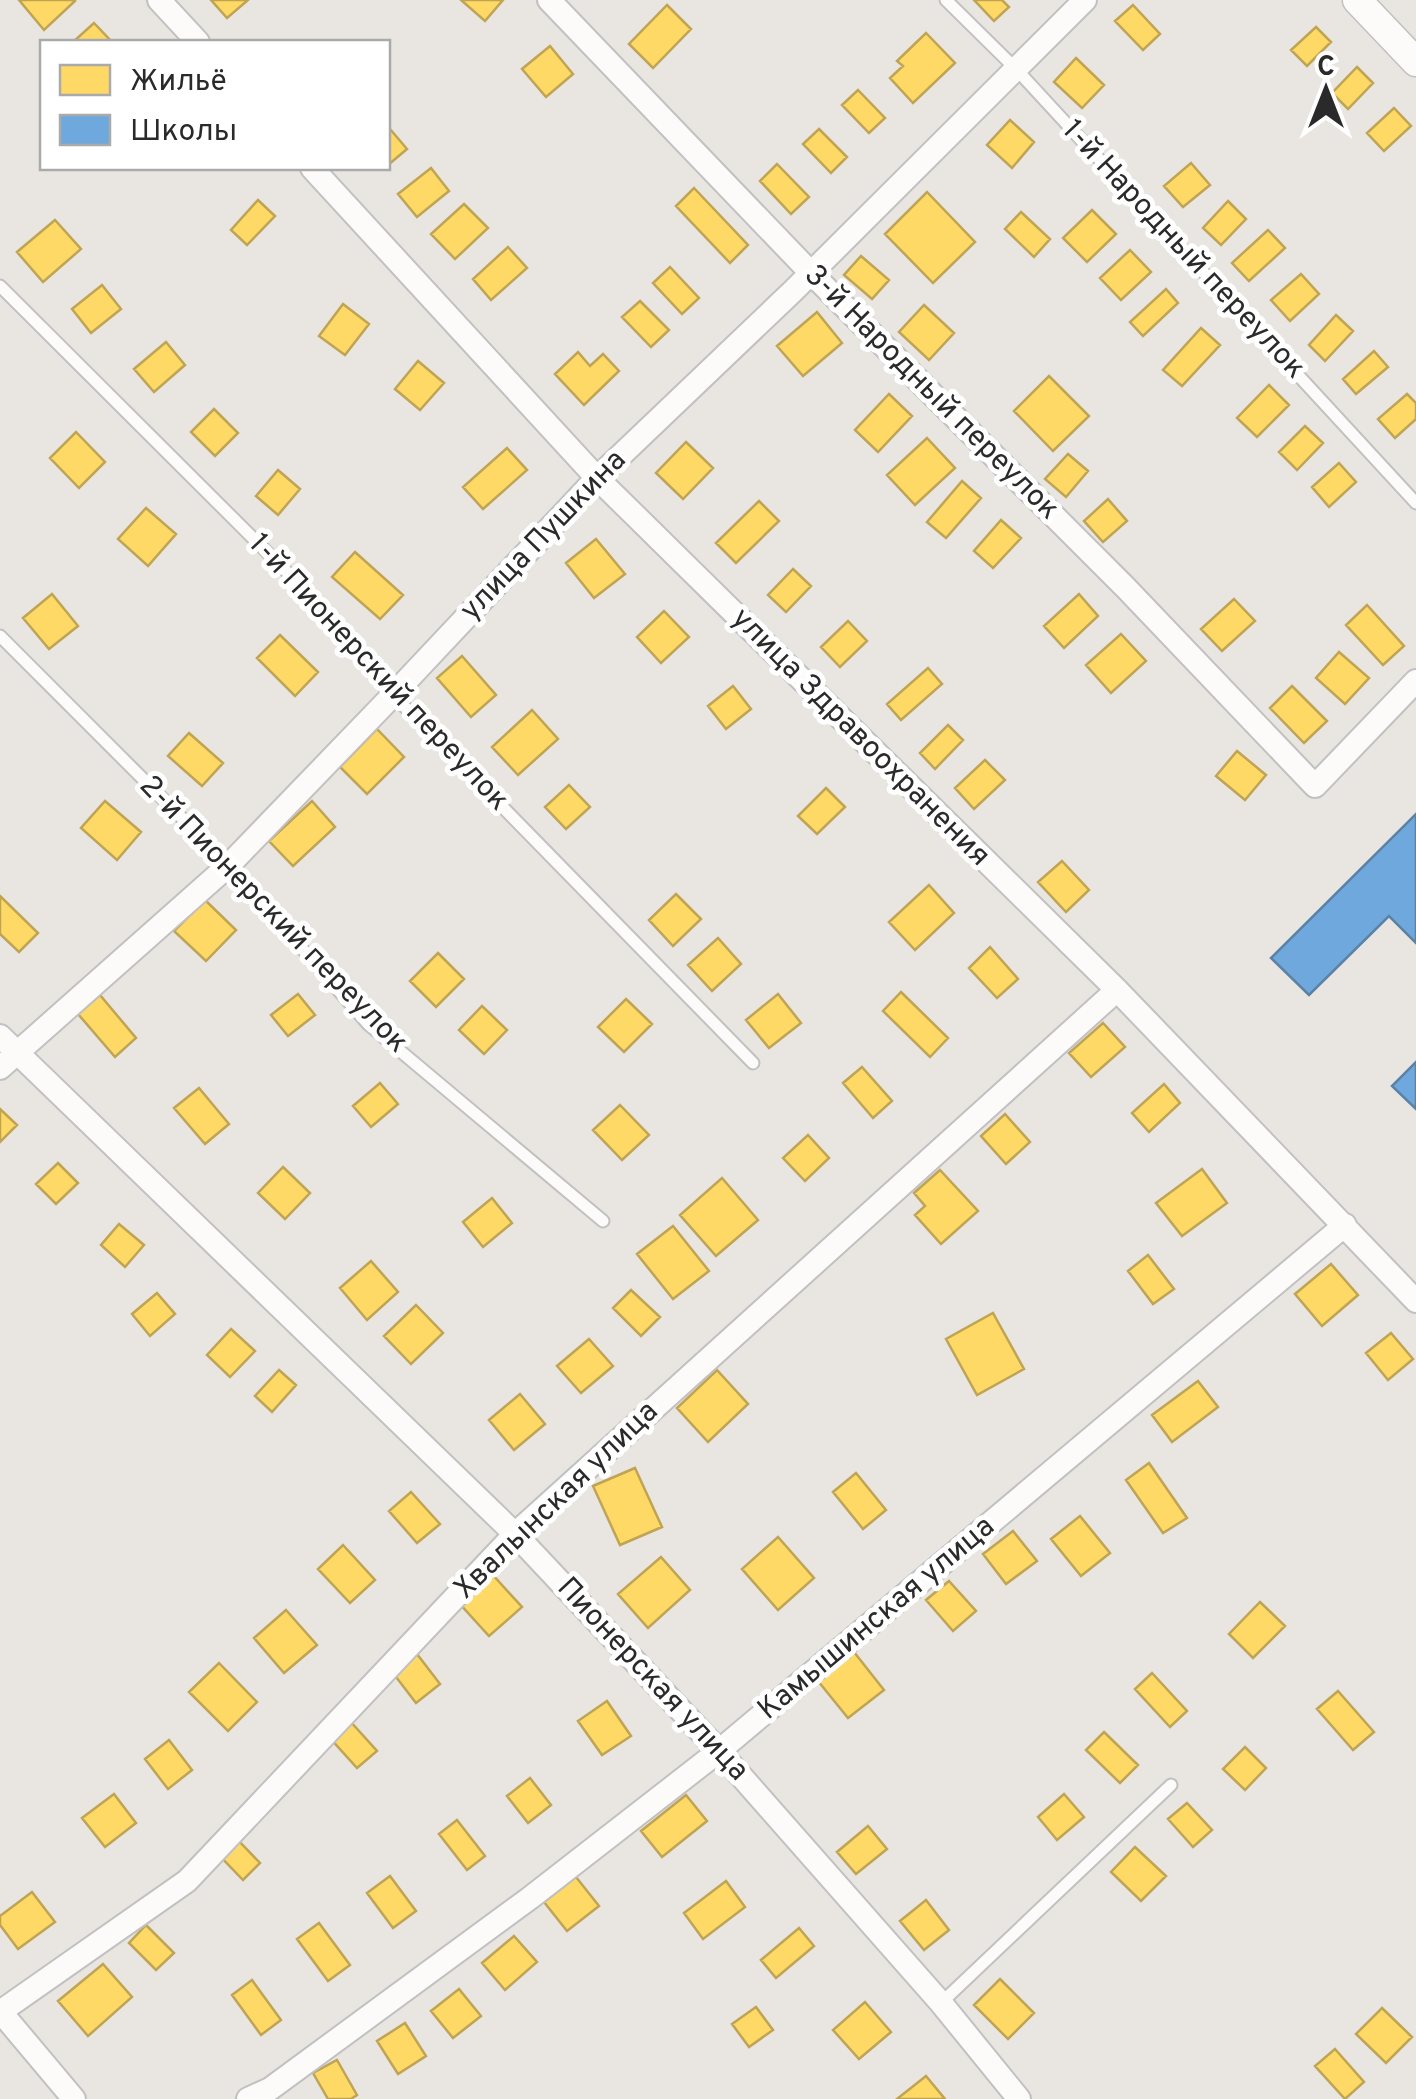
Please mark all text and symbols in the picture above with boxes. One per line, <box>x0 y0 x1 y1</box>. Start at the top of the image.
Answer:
legend <box>40 40 390 170</box>
north arrow <box>1276 40 1376 140</box>
text: С <box>1317 50 1335 86</box>
text: Жильё <box>130 64 227 101</box>
street label: 1-й Народный переулок <box>1053 113 1313 387</box>
text: Школы <box>130 114 237 151</box>
street label: 3-й Народный переулок <box>796 258 1066 528</box>
street label: улица Пушкина <box>453 443 635 629</box>
street label: 1-й Пионерский переулок <box>240 527 516 819</box>
street label: улица Здравоохранения <box>723 601 997 875</box>
street label: 2-й Пионерский переулок <box>131 768 415 1062</box>
street label: Хвалынская улица <box>447 1394 667 1608</box>
street label: Камышинская улица <box>751 1509 1003 1729</box>
street label: Пионерская улица <box>548 1571 756 1789</box>

